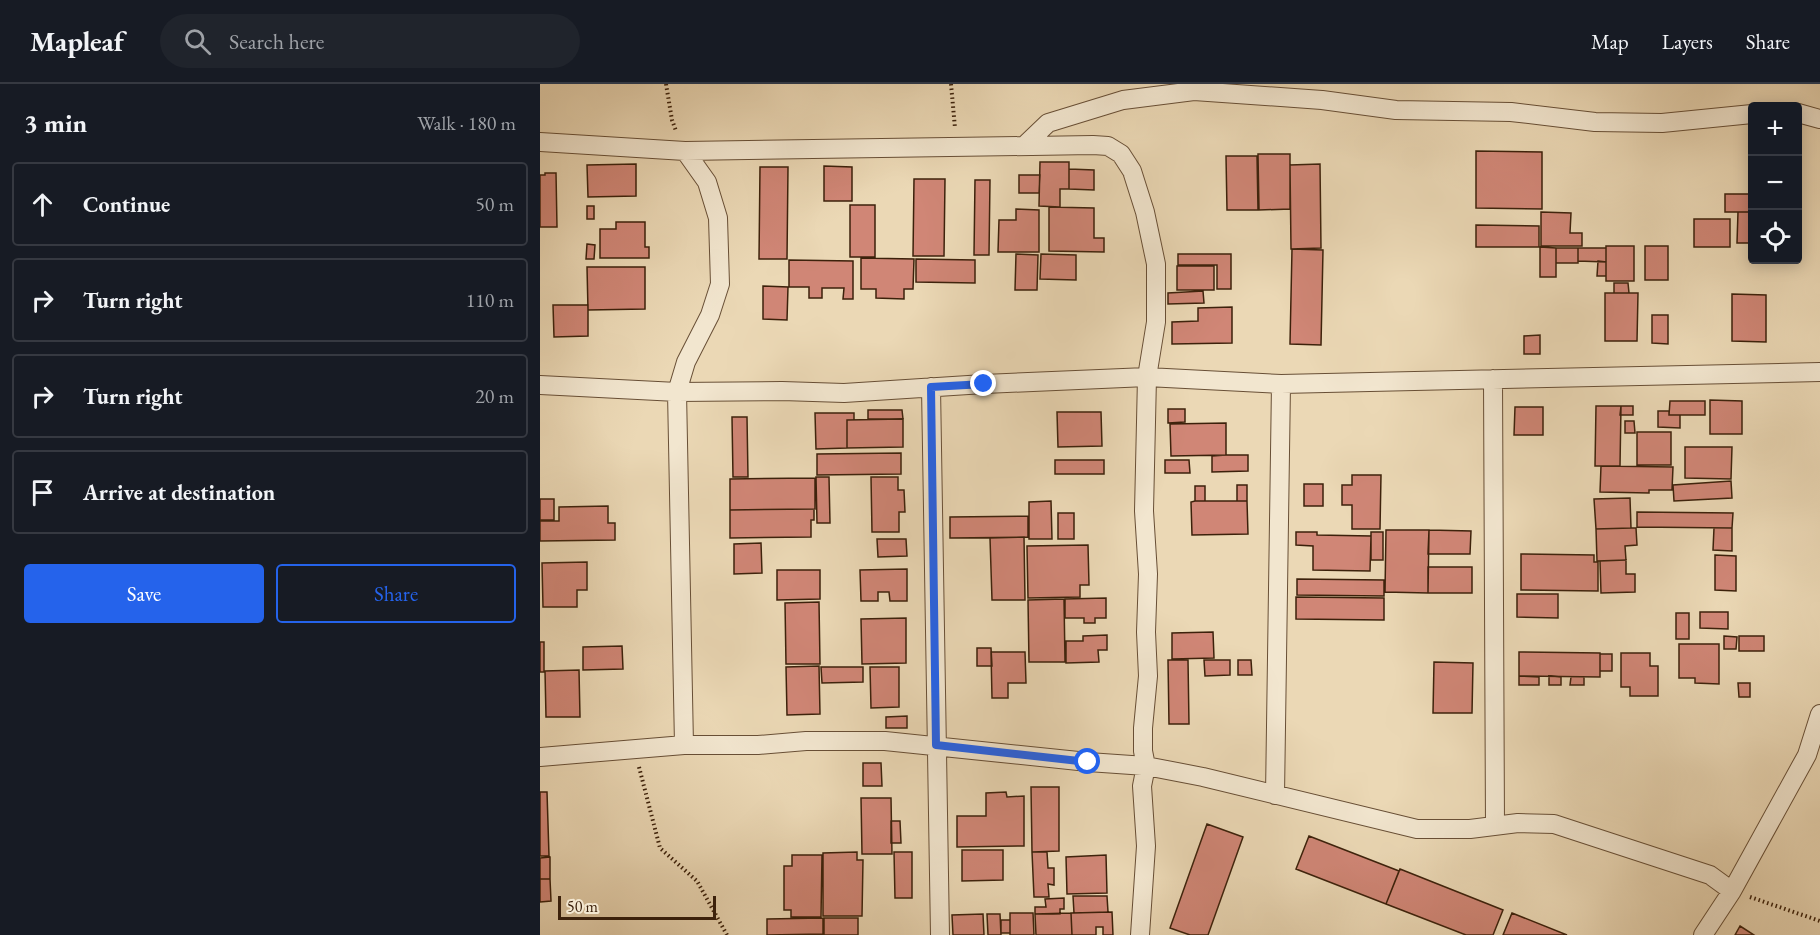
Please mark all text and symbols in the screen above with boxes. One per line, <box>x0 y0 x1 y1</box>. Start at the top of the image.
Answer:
search box <box>160 14 580 68</box>
text: Mapleaf <box>30 23 124 59</box>
icon: search <box>181 25 214 58</box>
text: Search here <box>229 27 324 56</box>
text: Map <box>1591 28 1629 55</box>
text: Layers <box>1662 28 1713 55</box>
text: Share <box>1746 28 1790 55</box>
map controls <box>1748 102 1802 264</box>
button: + <box>1748 102 1802 156</box>
text: 3 min <box>24 106 87 140</box>
text: Walk · 180 m <box>417 110 516 136</box>
button: − <box>1748 156 1802 210</box>
icon: ahead <box>26 188 59 221</box>
text: Continue <box>83 190 170 219</box>
text: 50 m <box>475 191 514 217</box>
button: locate <box>1748 210 1802 264</box>
icon: right <box>26 284 59 317</box>
text: Turn right <box>83 286 182 315</box>
text: 110 m <box>466 287 514 313</box>
route end <box>970 370 996 396</box>
icon: right <box>26 380 59 413</box>
text: Turn right <box>83 382 182 411</box>
text: 20 m <box>475 383 514 409</box>
icon: arrive <box>26 476 59 509</box>
text: Arrive at destination <box>83 478 275 507</box>
button: Save <box>24 564 264 623</box>
button: Share <box>276 564 516 623</box>
route start <box>1074 748 1100 774</box>
scale bar <box>558 893 716 920</box>
text: 50 m <box>567 896 598 917</box>

